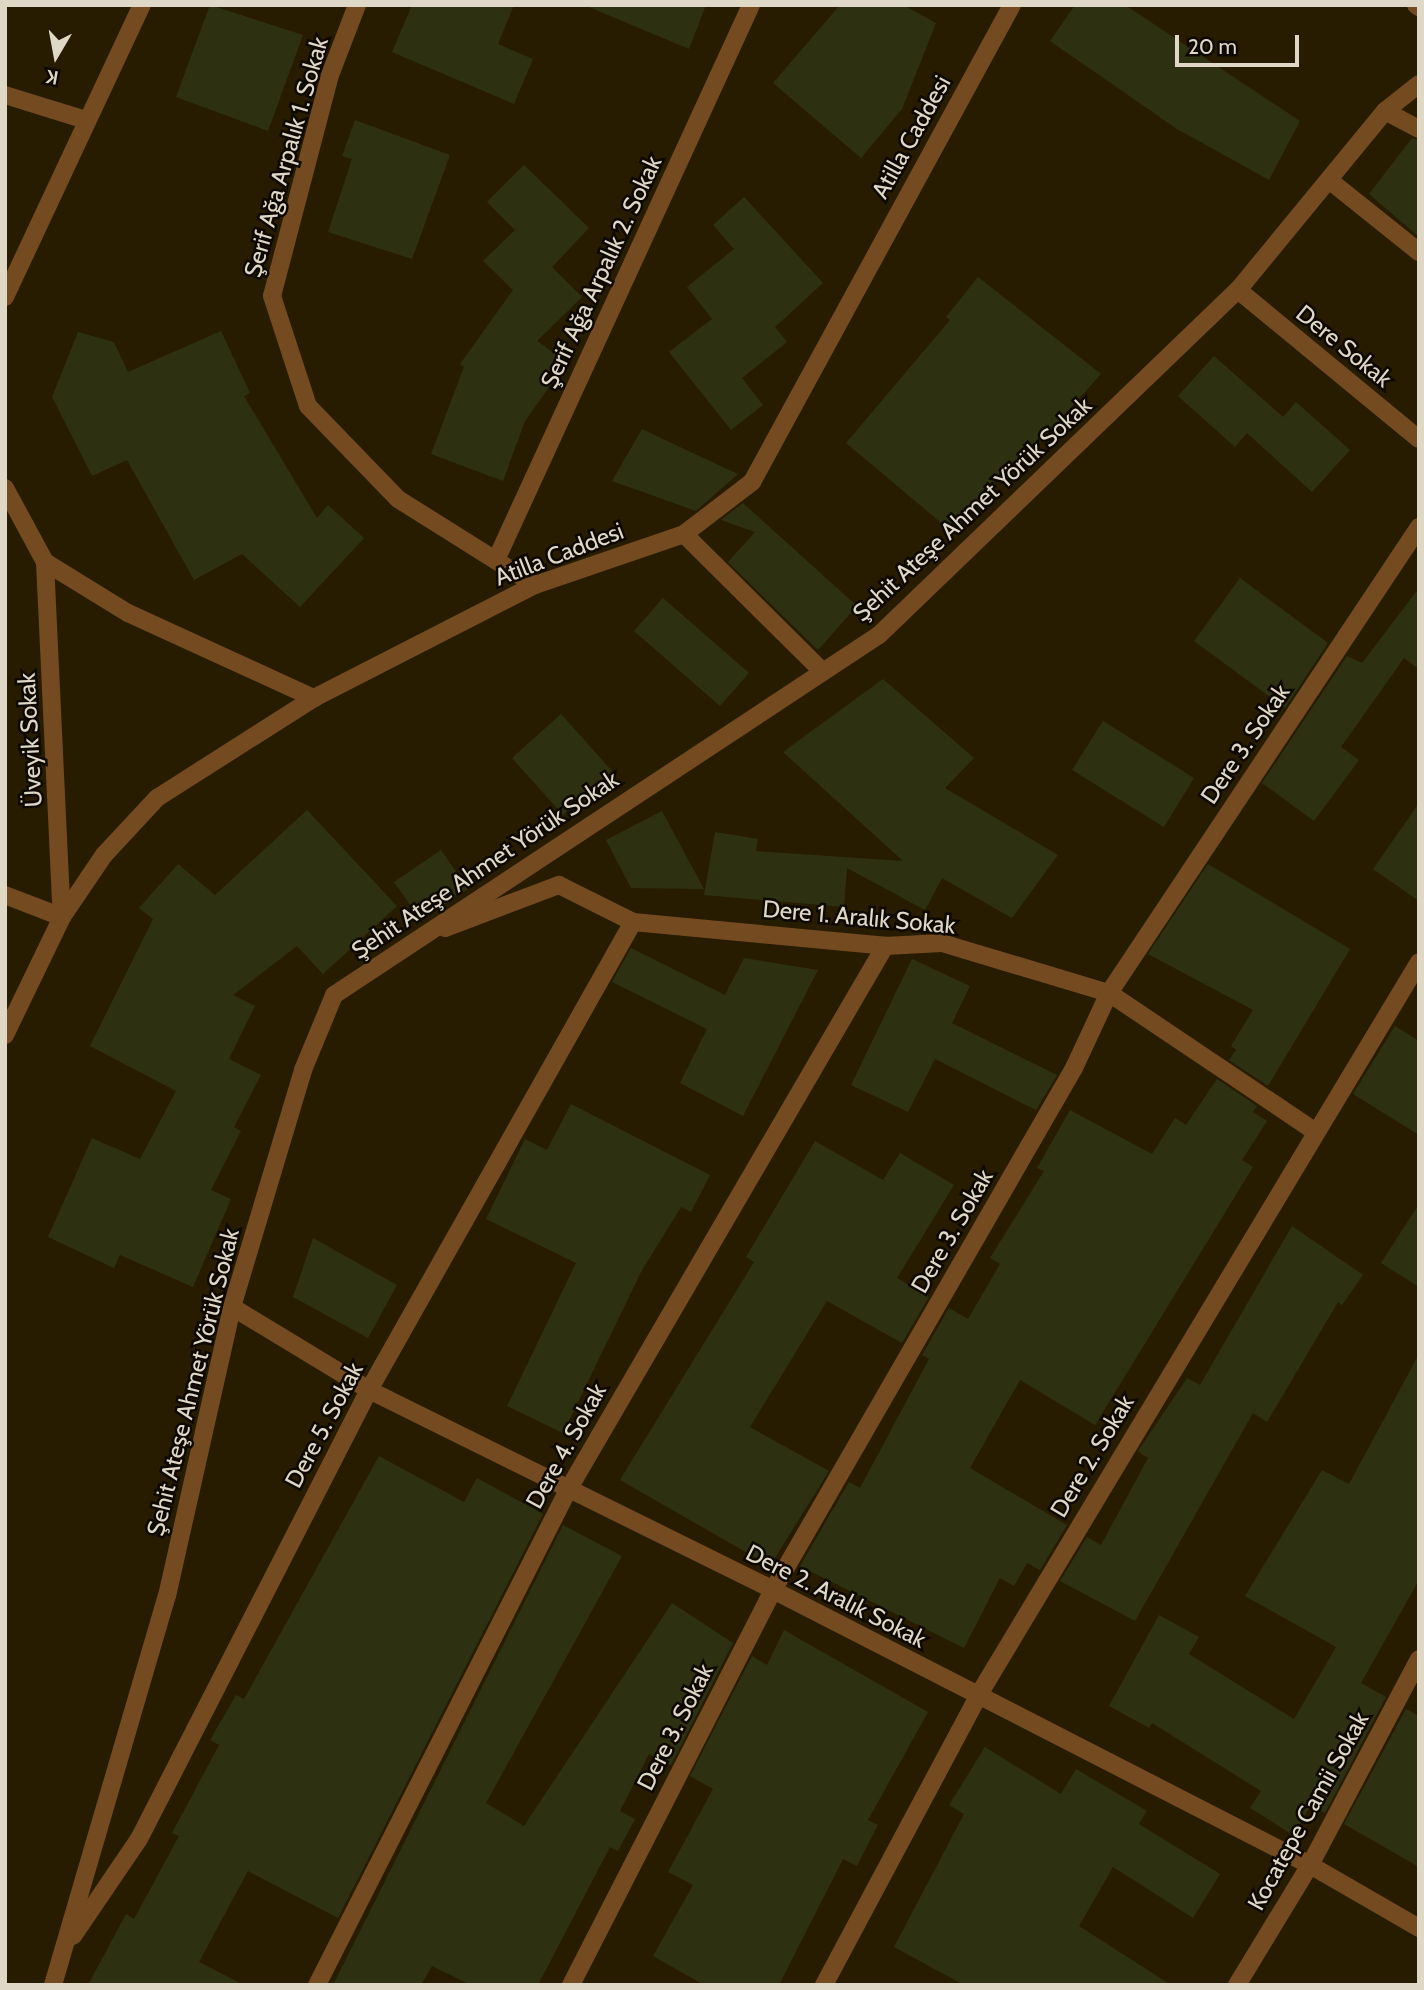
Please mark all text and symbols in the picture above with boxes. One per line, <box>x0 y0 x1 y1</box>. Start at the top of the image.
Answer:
north arrow <box>21 21 91 91</box>
scale bar <box>1179 21 1303 65</box>
street label: Şerif Ağa Arpalık 1. Sokak <box>238 34 334 280</box>
text: 20 m <box>1188 34 1237 59</box>
text: K <box>44 65 60 90</box>
street label: Atilla Caddesi <box>865 71 957 203</box>
street label: Şerif Ağa Arpalık 2. Sokak <box>534 151 668 393</box>
street label: Dere Sokak <box>1290 299 1398 393</box>
street label: Şehit Ateşe Ahmet Yörük Sokak <box>847 391 1097 627</box>
street label: Atilla Caddesi <box>490 516 628 592</box>
street label: Üveyik Sokak <box>12 672 48 808</box>
street label: Dere 3. Sokak <box>1194 679 1296 809</box>
street label: Şehit Ateşe Ahmet Yörük Sokak <box>346 765 624 965</box>
street label: Dere 1. Aralık Sokak <box>761 894 957 940</box>
street label: Dere 3. Sokak <box>905 1164 999 1298</box>
street label: Şehit Ateşe Ahmet Yörük Sokak <box>141 1225 245 1539</box>
street label: Dere 5. Sokak <box>279 1357 369 1493</box>
street label: Dere 4. Sokak <box>520 1378 612 1514</box>
street label: Dere 2. Sokak <box>1044 1390 1140 1522</box>
street label: Dere 2. Aralık Sokak <box>741 1538 931 1654</box>
street label: Dere 3. Sokak <box>631 1659 719 1795</box>
street label: Kocatepe Camii Sokak <box>1241 1707 1375 1915</box>

